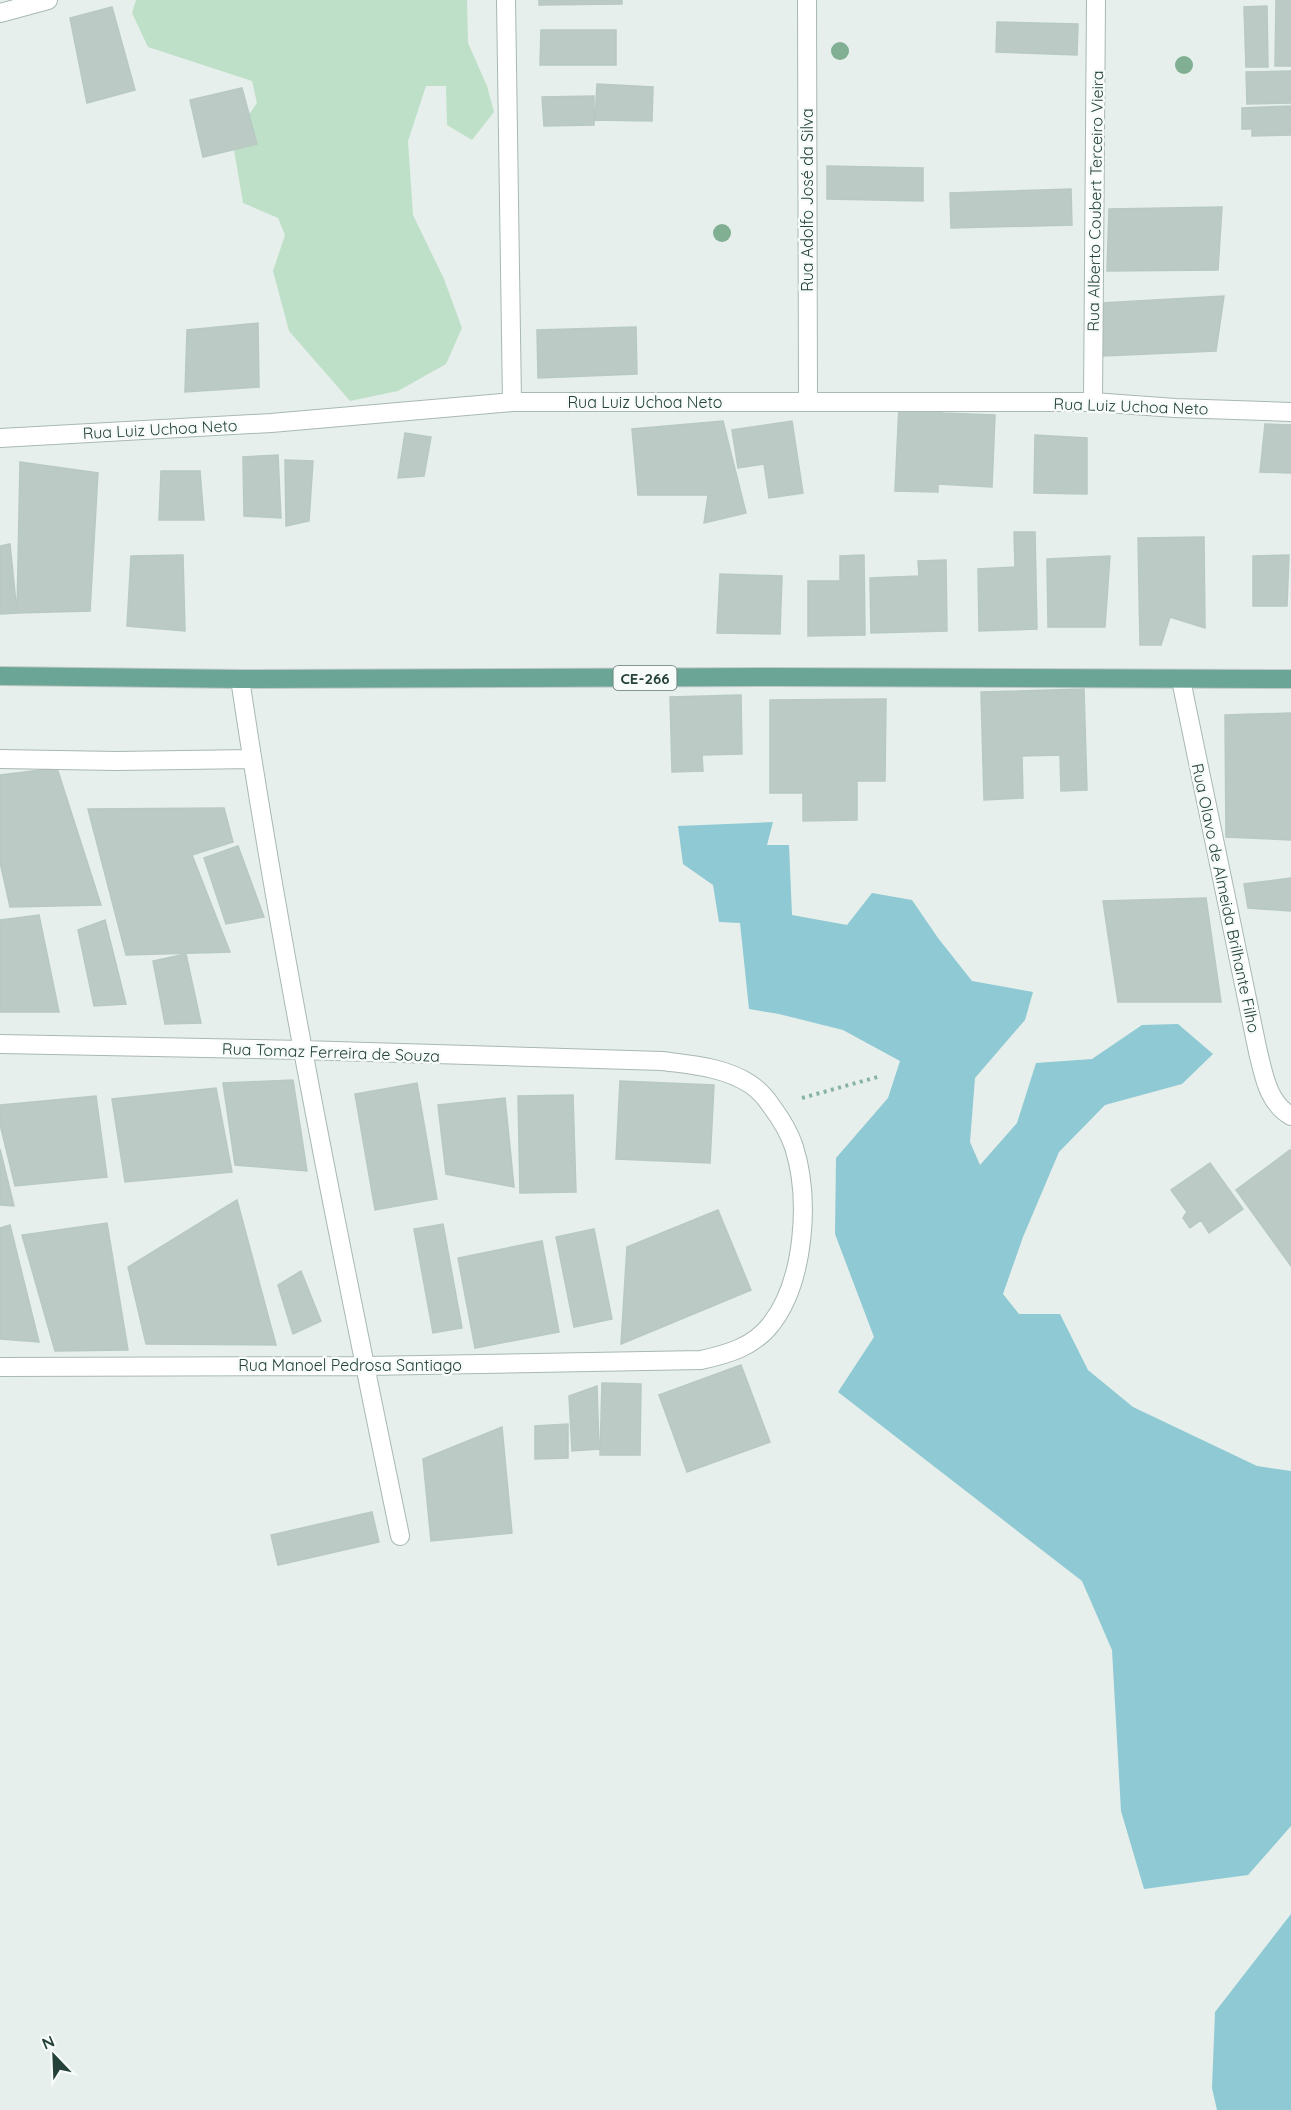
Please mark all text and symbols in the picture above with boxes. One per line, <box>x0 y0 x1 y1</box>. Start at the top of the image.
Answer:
street label: Rua Alberto Coubert Terceiro Vieira <box>1083 70 1107 332</box>
street label: Rua Adolfo José da Silva <box>797 108 817 292</box>
street label: Rua Luiz Uchoa Neto <box>567 392 723 412</box>
street label: Rua Luiz Uchoa Neto <box>1053 393 1209 419</box>
street label: Rua Luiz Uchoa Neto <box>82 415 238 443</box>
road number: CE-266 <box>614 666 676 690</box>
street label: Rua Olavo de Almeida Brilhante Filho <box>1188 761 1264 1035</box>
street label: Rua Tomaz Ferreira de Souza <box>222 1038 440 1066</box>
street label: Rua Manoel Pedrosa Santiago <box>238 1355 462 1375</box>
north arrow <box>24 2026 84 2086</box>
text: N <box>39 2031 57 2054</box>

